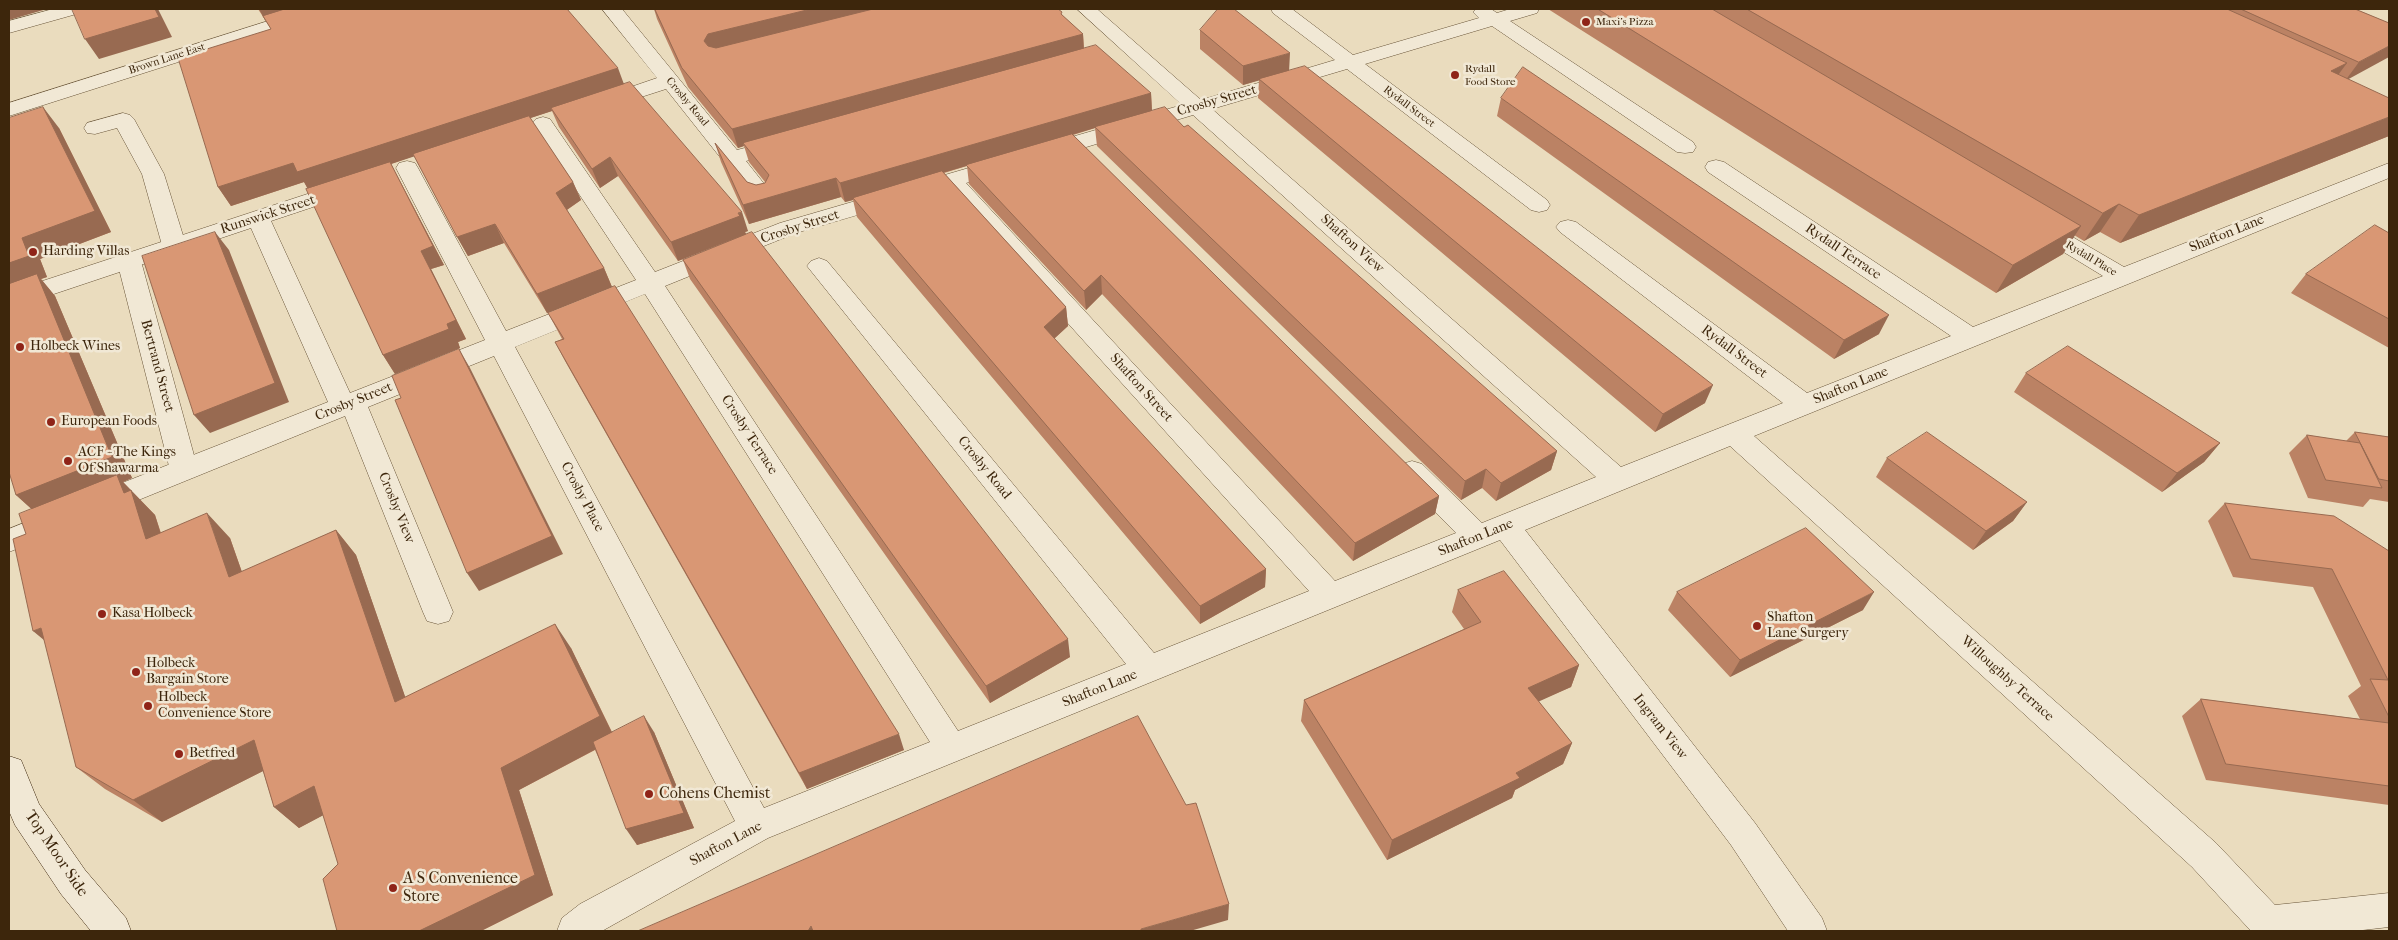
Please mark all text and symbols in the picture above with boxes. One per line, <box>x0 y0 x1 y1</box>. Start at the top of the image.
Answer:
place label: Maxi's Pizza <box>1596 15 1654 29</box>
marker: Maxi's Pizza <box>1580 16 1592 28</box>
street label: Brown Lane East <box>127 40 207 78</box>
place label: Rydall Food Store <box>1465 62 1516 88</box>
marker: Rydall Food Store <box>1449 69 1461 81</box>
street label: Crosby Road <box>663 75 711 129</box>
street label: Crosby Street <box>1175 82 1259 120</box>
street label: Rydall Street <box>1380 83 1438 131</box>
street label: Runswick Street <box>218 192 318 238</box>
street label: Crosby Street <box>758 206 842 248</box>
street label: Shafton View <box>1317 211 1387 277</box>
street label: Shafton Lane <box>2187 211 2267 257</box>
street label: Rydall Terrace <box>1802 220 1884 284</box>
street label: Rydall Place <box>2063 239 2119 279</box>
place label: Harding Villas <box>43 244 129 260</box>
marker: Harding Villas <box>27 246 39 258</box>
street label: Bertrand Street <box>137 318 177 414</box>
street label: Rydall Street <box>1698 322 1770 382</box>
place label: Holbeck Wines <box>30 339 120 355</box>
marker: Holbeck Wines <box>14 341 26 353</box>
street label: Shafton Street <box>1106 350 1176 426</box>
street label: Shafton Lane <box>1811 363 1891 409</box>
street label: Crosby Street <box>313 379 395 425</box>
street label: Crosby Terrace <box>717 392 781 478</box>
place label: European Foods <box>61 414 157 430</box>
marker: European Foods <box>45 416 57 428</box>
street label: Crosby Road <box>954 433 1014 503</box>
place label: ACF - The Kings Of Shawarma <box>78 445 176 478</box>
marker: ACF - The Kings Of Shawarma <box>62 455 74 467</box>
street label: Crosby Place <box>557 459 607 535</box>
street label: Crosby View <box>374 470 418 546</box>
street label: Shafton Lane <box>1436 515 1516 561</box>
place label: Kasa Holbeck <box>112 606 193 622</box>
marker: Kasa Holbeck <box>96 608 108 620</box>
place label: Shafton Lane Surgery <box>1767 610 1849 642</box>
marker: Shafton Lane Surgery <box>1751 620 1763 632</box>
street label: Willoughby Terrace <box>1957 633 2057 725</box>
place label: Holbeck Bargain Store <box>146 656 229 689</box>
marker: Holbeck Bargain Store <box>130 666 142 678</box>
street label: Shafton Lane <box>1060 666 1140 712</box>
place label: Holbeck Convenience Store <box>158 690 271 722</box>
street label: Ingram View <box>1629 691 1691 763</box>
marker: Holbeck Convenience Store <box>142 700 154 712</box>
place label: Betfred <box>189 746 235 762</box>
marker: Betfred <box>173 748 185 760</box>
place label: Cohens Chemist <box>659 784 770 804</box>
marker: Cohens Chemist <box>643 788 655 800</box>
street label: Top Moor Side <box>20 807 92 901</box>
street label: Shafton Lane <box>687 818 765 870</box>
place label: A S Convenience Store <box>403 869 518 907</box>
marker: A S Convenience Store <box>387 882 399 894</box>

